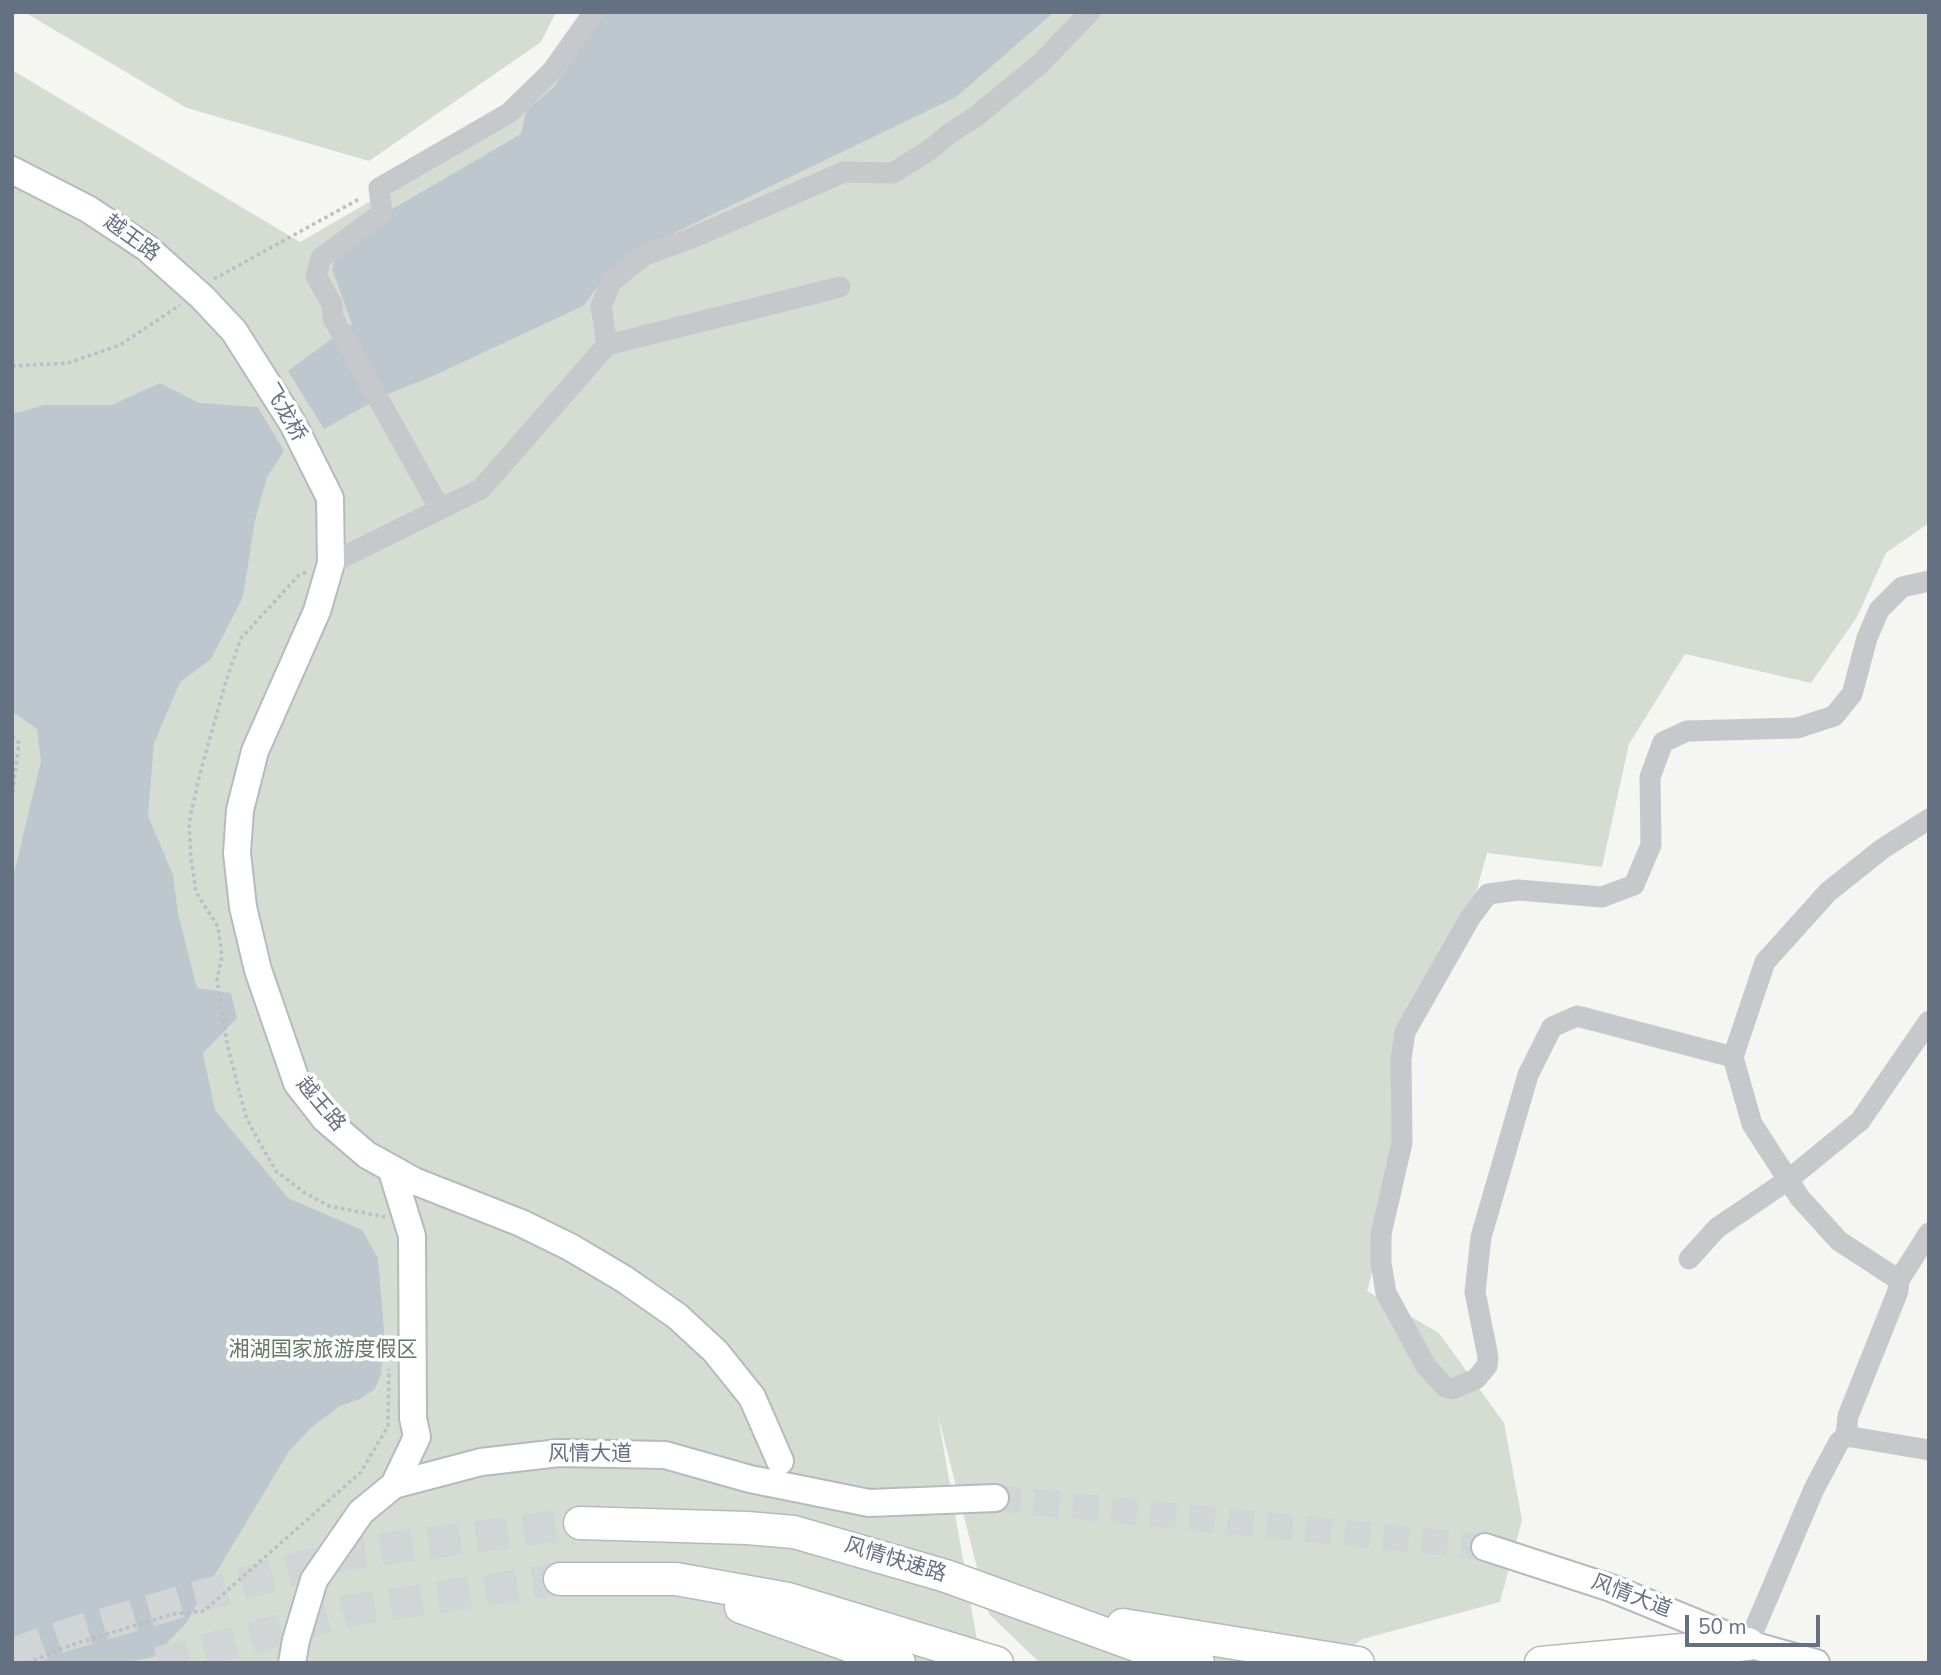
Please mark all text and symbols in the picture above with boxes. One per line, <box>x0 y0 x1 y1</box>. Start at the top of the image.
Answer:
street label: 越王路 <box>98 210 164 268</box>
street label: 飞龙桥 <box>257 379 311 447</box>
street label: 越王路 <box>290 1073 350 1137</box>
park label: 湘湖国家旅游度假区 <box>229 1338 417 1364</box>
street label: 风情大道 <box>548 1442 632 1468</box>
street label: 风情快速路 <box>841 1534 949 1588</box>
street label: 风情大道 <box>1587 1570 1675 1624</box>
scale bar <box>1689 1602 1824 1646</box>
text: 50 m <box>1698 1613 1747 1641</box>

